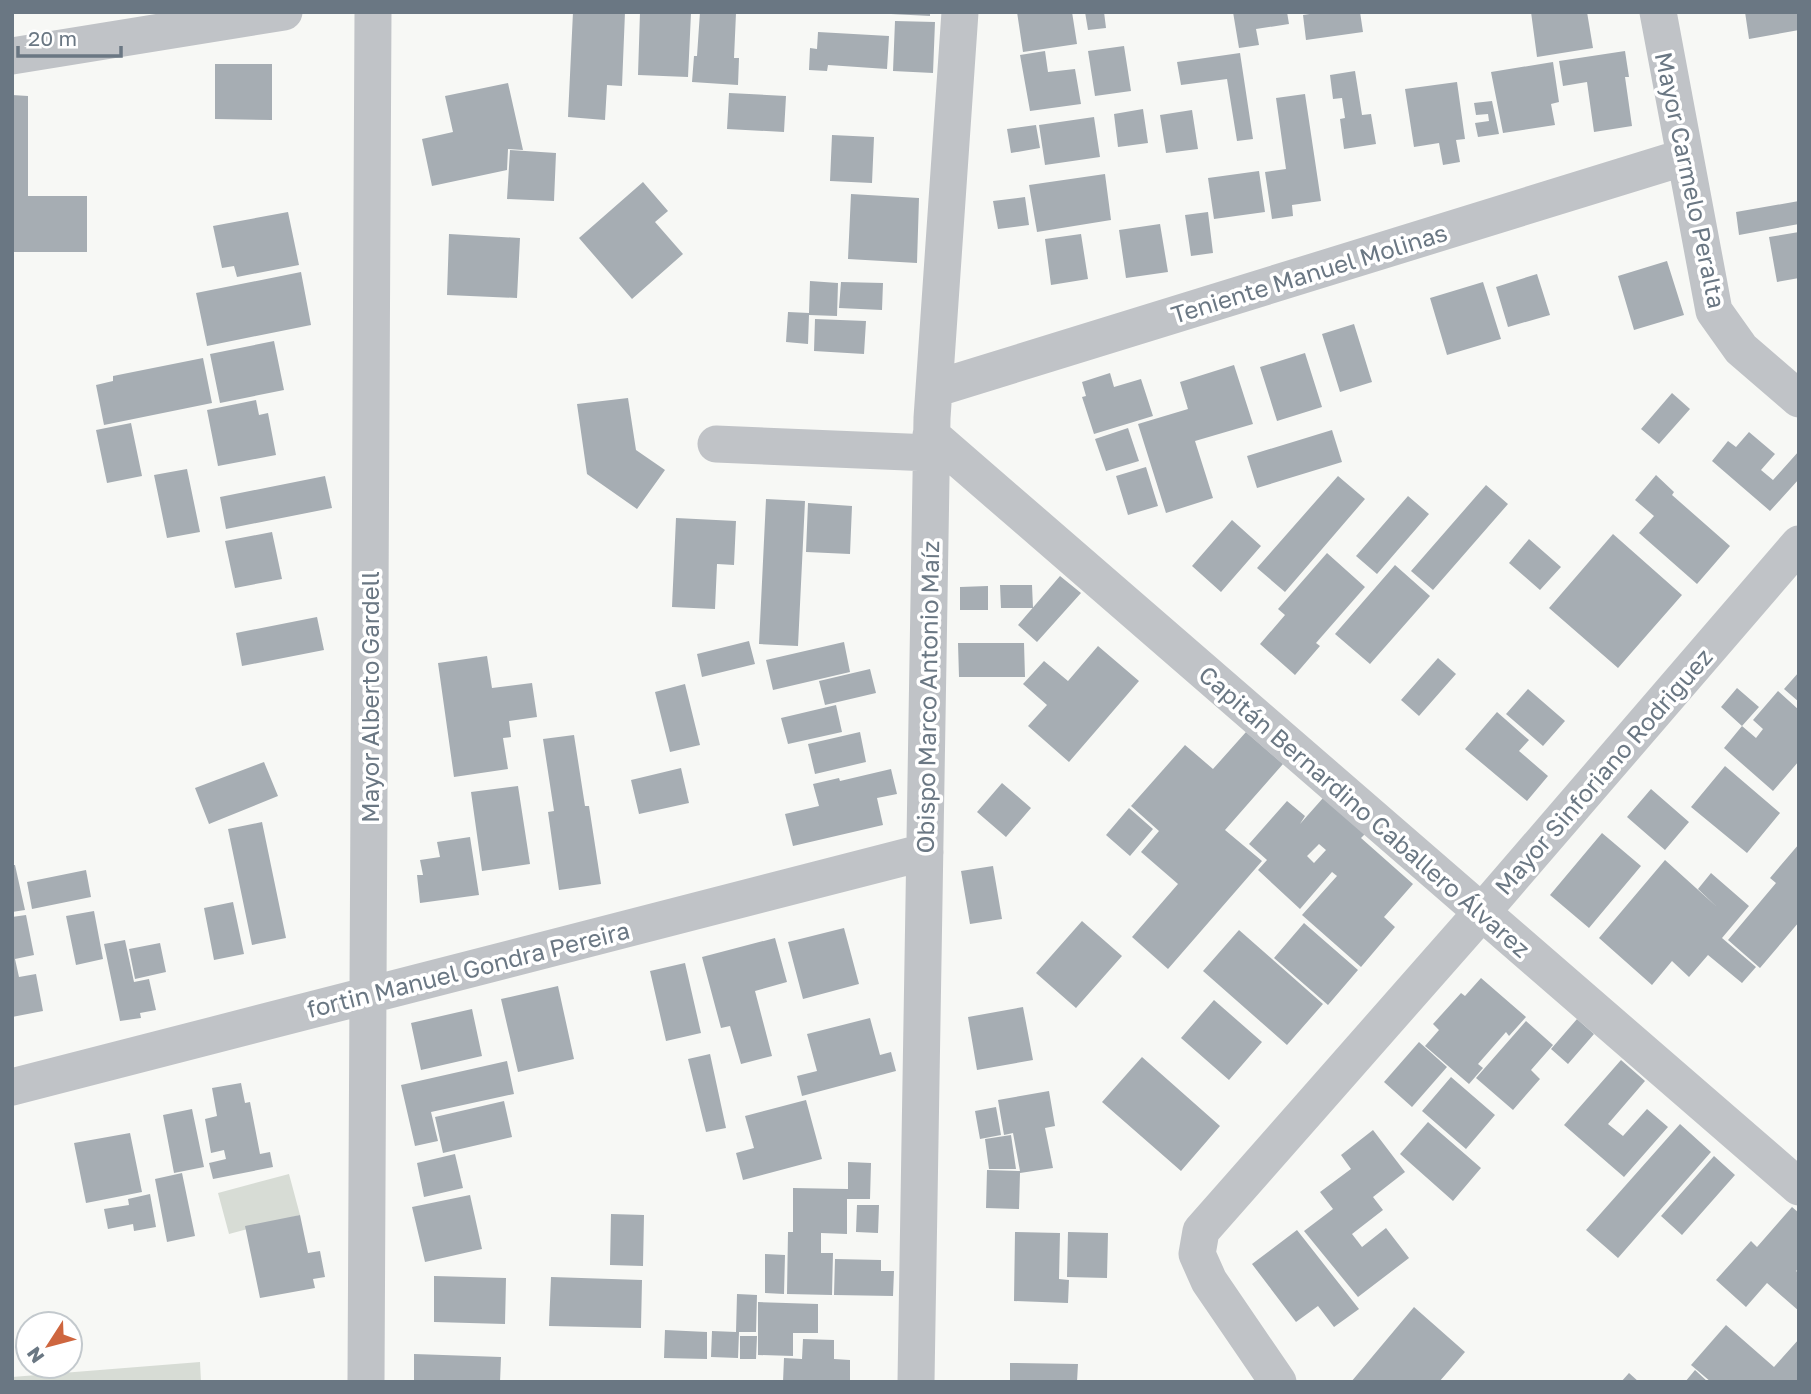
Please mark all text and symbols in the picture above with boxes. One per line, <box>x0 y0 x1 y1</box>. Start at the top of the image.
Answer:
scale bar <box>18 14 121 58</box>
text: 20 m <box>28 25 77 51</box>
street label: Mayor Carmelo Peralta <box>1650 49 1732 311</box>
street label: Teniente Manuel Molinas <box>1167 217 1451 329</box>
street label: Obispo Marco Antonio Maíz <box>910 540 944 854</box>
street label: Mayor Alberto Gardell <box>355 571 384 823</box>
street label: Mayor Sinforiano Rodriguez <box>1488 642 1718 900</box>
street label: Capitán Bernardino Caballero Álvarez <box>1194 659 1536 963</box>
street label: fortin Manuel Gondra Pereira <box>304 915 632 1023</box>
north arrow <box>14 1310 84 1380</box>
text: N <box>21 1343 48 1368</box>

